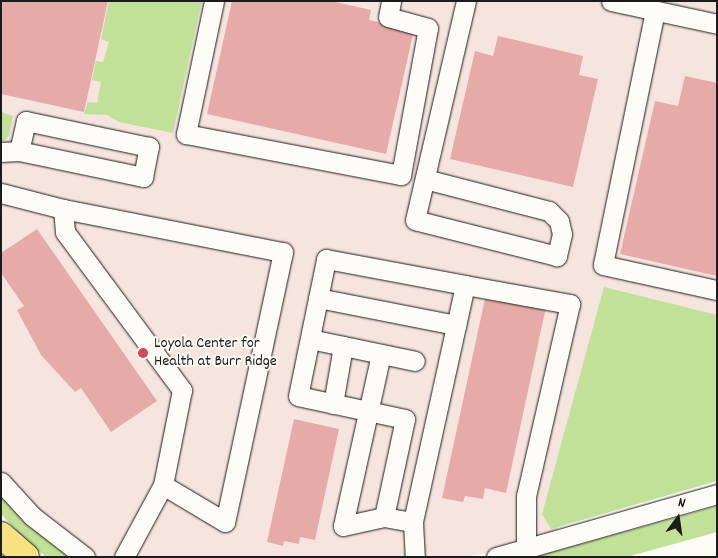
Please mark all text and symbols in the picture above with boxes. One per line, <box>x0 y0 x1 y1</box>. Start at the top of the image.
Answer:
place label: Loyola Center for Health at Burr Ridge <box>154 334 277 372</box>
marker: Loyola Center for Health at Burr Ridge <box>136 346 150 360</box>
north arrow <box>653 493 703 543</box>
text: N <box>676 493 687 514</box>

